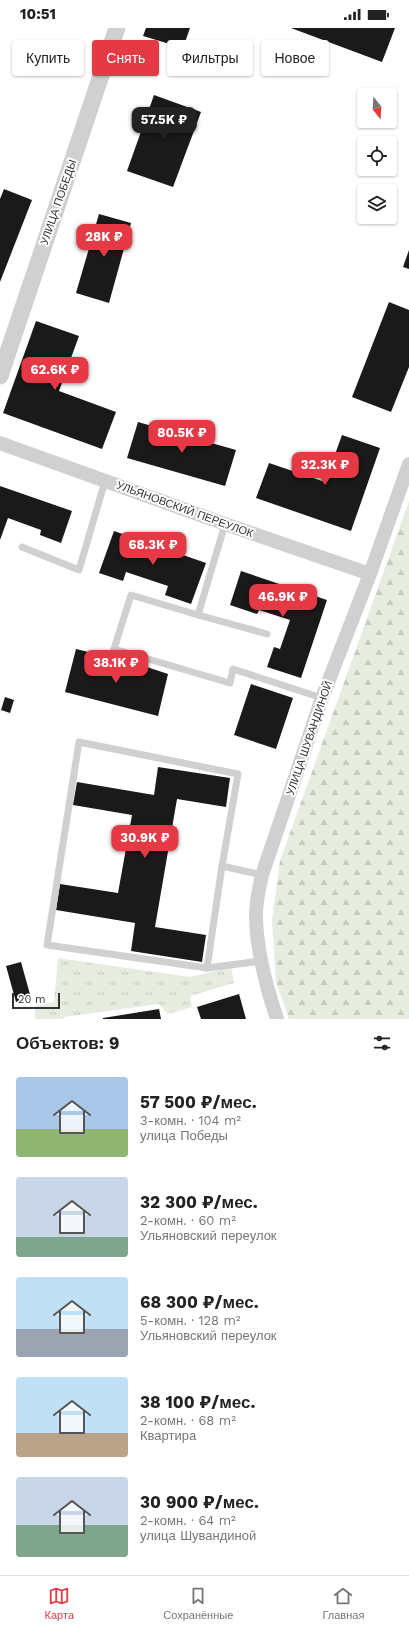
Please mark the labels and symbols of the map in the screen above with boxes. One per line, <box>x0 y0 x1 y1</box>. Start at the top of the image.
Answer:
north arrow <box>357 88 397 128</box>
pin: 57.5K ₽ <box>127 107 201 141</box>
street label: УЛИЦА ПОБЕДЫ <box>38 158 79 246</box>
pin: 28K ₽ <box>76 224 132 258</box>
pin: 62.6K ₽ <box>18 357 92 391</box>
pin: 80.5K ₽ <box>145 420 219 454</box>
pin: 32.3K ₽ <box>288 452 362 486</box>
street label: УЛЬЯНОВСКИЙ ПЕРЕУЛОК <box>115 479 256 541</box>
pin: 68.3K ₽ <box>116 532 190 566</box>
pin: 46.9K ₽ <box>246 584 320 618</box>
pin: 38.1K ₽ <box>79 650 153 684</box>
street label: УЛИЦА ШУВАНДИНОЙ <box>284 679 335 797</box>
pin: 30.9K ₽ <box>108 825 182 859</box>
scale bar <box>12 991 60 1010</box>

